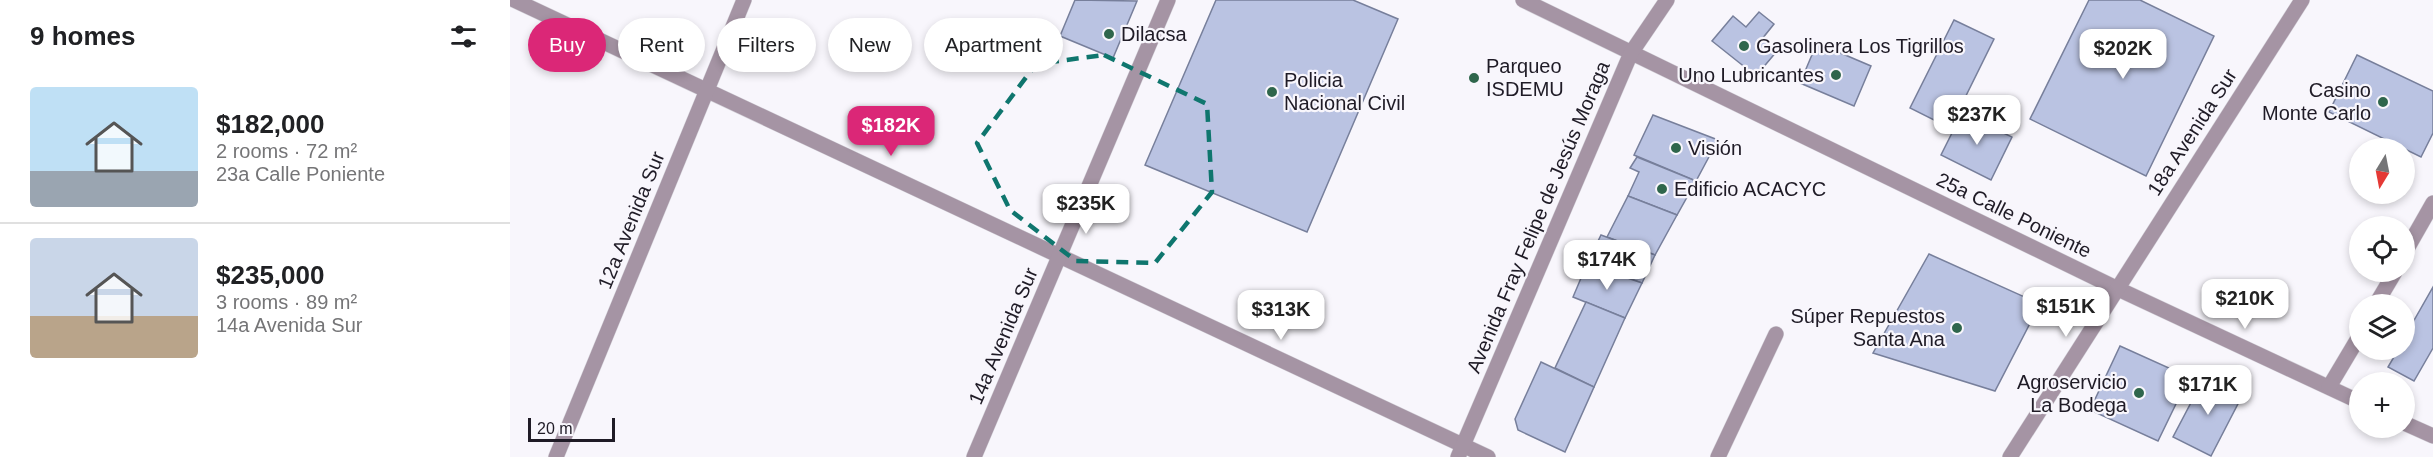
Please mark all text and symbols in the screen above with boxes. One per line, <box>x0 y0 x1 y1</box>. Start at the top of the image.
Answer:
chip: Buy <box>528 18 606 72</box>
chip: Rent <box>618 18 705 72</box>
chip: Filters <box>717 18 816 72</box>
chip: New <box>828 18 912 72</box>
chip: Apartment <box>924 18 1063 72</box>
icon: filters <box>447 20 480 53</box>
text: 9 homes <box>30 21 136 51</box>
place label: Dilacsa <box>1121 23 1187 45</box>
marker: Dilacsa <box>1102 27 1116 41</box>
pin: $202K <box>2081 29 2165 80</box>
place label: Gasolinera Los Tigrillos <box>1756 35 1964 57</box>
text: $202K <box>2094 37 2152 59</box>
marker: Gasolinera Los Tigrillos <box>1737 39 1751 53</box>
place label: Parqueo ISDEMU <box>1486 55 1564 100</box>
street label: Avenida Fray Felipe de Jesús Moraga <box>1462 57 1614 376</box>
place label: Uno Lubricantes <box>1678 64 1824 86</box>
street label: 18a Avenida Sur <box>2143 64 2241 199</box>
marker: Uno Lubricantes <box>1829 68 1843 82</box>
place label: Policia Nacional Civil <box>1284 69 1405 114</box>
marker: Parqueo ISDEMU <box>1467 71 1481 85</box>
place label: Casino Monte Carlo <box>2262 79 2371 124</box>
marker: Policia Nacional Civil <box>1265 85 1279 99</box>
pin: $237K <box>1935 95 2019 146</box>
marker: Casino Monte Carlo <box>2376 95 2390 109</box>
text: $237K <box>1948 103 2006 125</box>
pin: $182K <box>849 106 933 157</box>
text: $182,000 <box>216 109 324 139</box>
icon: home <box>78 111 150 183</box>
text: $182K <box>862 114 920 136</box>
place label: Visión <box>1688 137 1742 159</box>
north arrow <box>2349 138 2415 204</box>
map controls <box>2349 138 2415 438</box>
text: 2 rooms · 72 m² <box>216 140 357 162</box>
marker: Visión <box>1669 141 1683 155</box>
street label: 12a Avenida Sur <box>593 148 669 292</box>
text: 23a Calle Poniente <box>216 163 385 185</box>
street label: 25a Calle Poniente <box>1933 168 2095 262</box>
place label: Edificio ACACYC <box>1674 178 1826 200</box>
marker: Edificio ACACYC <box>1655 182 1669 196</box>
pin: $235K <box>1044 184 1128 235</box>
text: $235K <box>1057 192 1115 214</box>
button: locate <box>2349 216 2415 282</box>
pin: $174K <box>1565 240 1649 291</box>
text: $174K <box>1578 248 1636 270</box>
text: $235,000 <box>216 260 324 290</box>
icon: home <box>78 262 150 334</box>
street label: 14a Avenida Sur <box>964 264 1042 408</box>
pin: $210K <box>2203 279 2287 330</box>
pin: $151K <box>2024 287 2108 338</box>
text: $210K <box>2216 287 2274 309</box>
pin: $313K <box>1239 290 1323 341</box>
text: 3 rooms · 89 m² <box>216 291 357 313</box>
button: layers <box>2349 294 2415 360</box>
text: $151K <box>2037 295 2095 317</box>
text: $313K <box>1252 298 1310 320</box>
place label: Súper Repuestos Santa Ana <box>1790 305 1946 350</box>
text: 14a Avenida Sur <box>216 314 362 336</box>
marker: Súper Repuestos Santa Ana <box>1950 321 1964 335</box>
pin: $171K <box>2166 365 2250 416</box>
place label: Agroservicio La Bodega <box>2017 371 2128 416</box>
button: + <box>2349 372 2415 438</box>
text: $171K <box>2179 373 2237 395</box>
marker: Agroservicio La Bodega <box>2132 386 2146 400</box>
scale bar <box>528 415 615 442</box>
text: 20 m <box>537 420 573 437</box>

